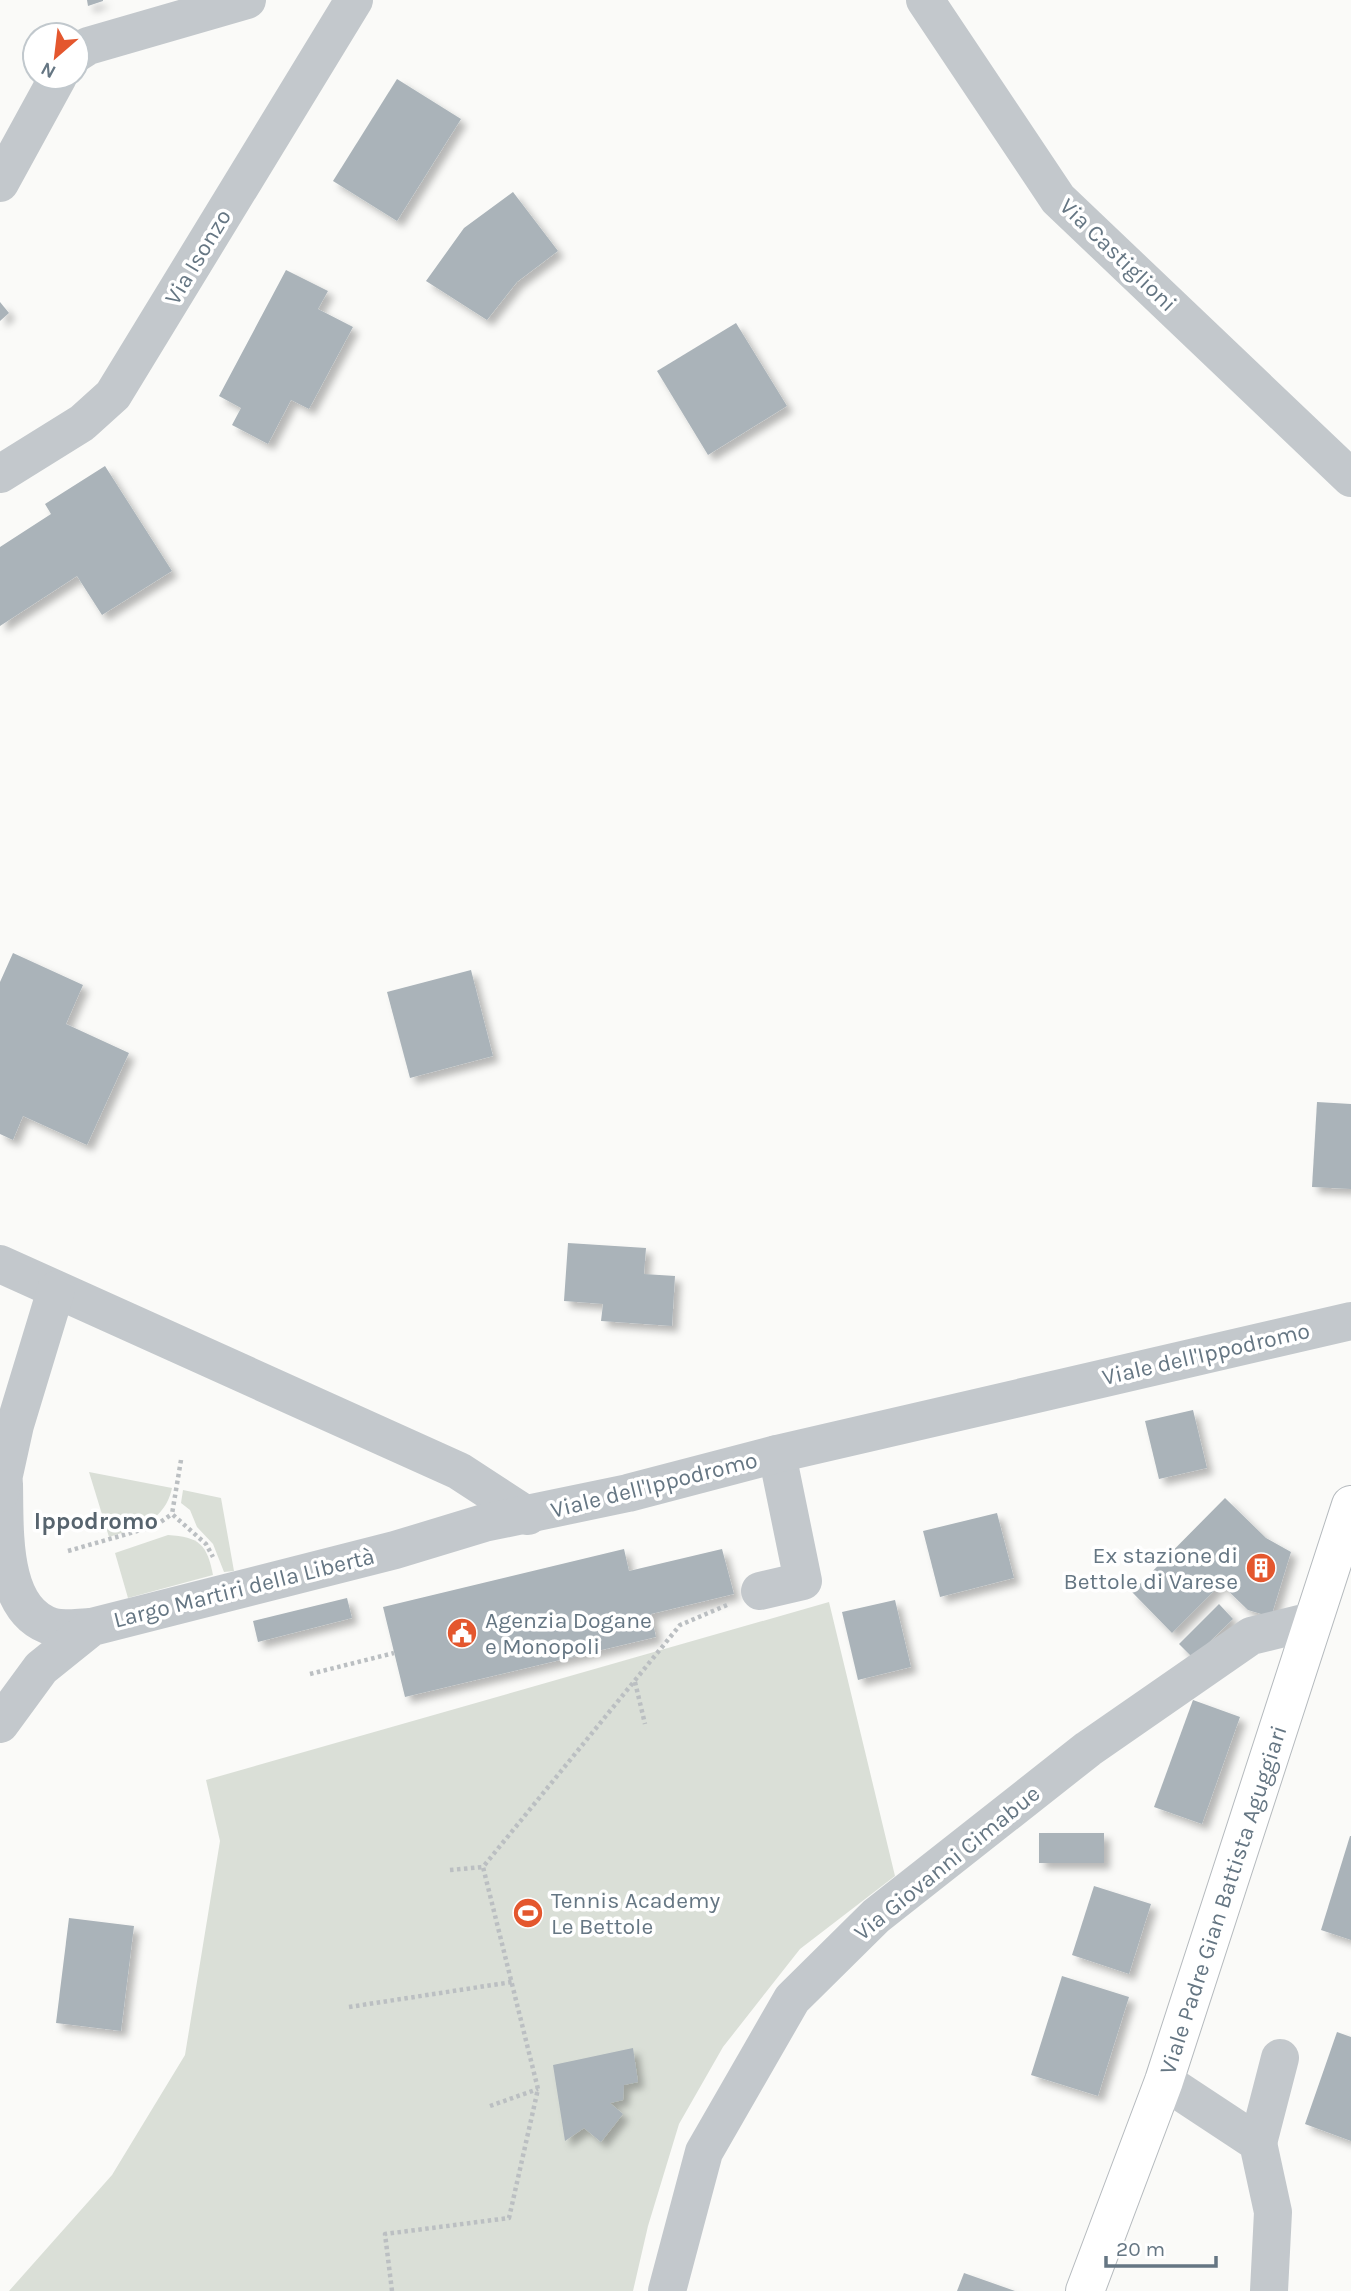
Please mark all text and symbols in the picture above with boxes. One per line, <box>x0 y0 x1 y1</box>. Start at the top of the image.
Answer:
north arrow <box>21 21 91 91</box>
text: N <box>37 57 60 83</box>
street label: Via Castiglioni <box>1054 193 1182 317</box>
street label: Via Isonzo <box>159 204 237 310</box>
street label: Viale dell'Ippodromo <box>1100 1317 1312 1391</box>
street label: Viale dell'Ippodromo <box>548 1446 760 1524</box>
district label: Ippodromo <box>34 1507 158 1535</box>
street label: Largo Martiri della Libertà <box>111 1542 377 1634</box>
place label: Ex stazione di Bettole di Varese <box>1063 1542 1238 1595</box>
building icon: Ex stazione di Bettole di Varese <box>1244 1551 1278 1585</box>
place label: Agenzia Dogane e Monopoli <box>485 1607 652 1660</box>
public building icon: Agenzia Dogane e Monopoli <box>445 1616 479 1650</box>
street label: Viale Padre Gian Battista Aguggiari <box>1154 1722 1292 2078</box>
street label: Via Giovanni Cimabue <box>849 1780 1045 1946</box>
place label: Tennis Academy Le Bettole <box>551 1887 720 1940</box>
sports icon: Tennis Academy Le Bettole <box>511 1896 545 1930</box>
scale bar <box>1106 2224 1216 2268</box>
text: 20 m <box>1116 2237 1165 2261</box>

